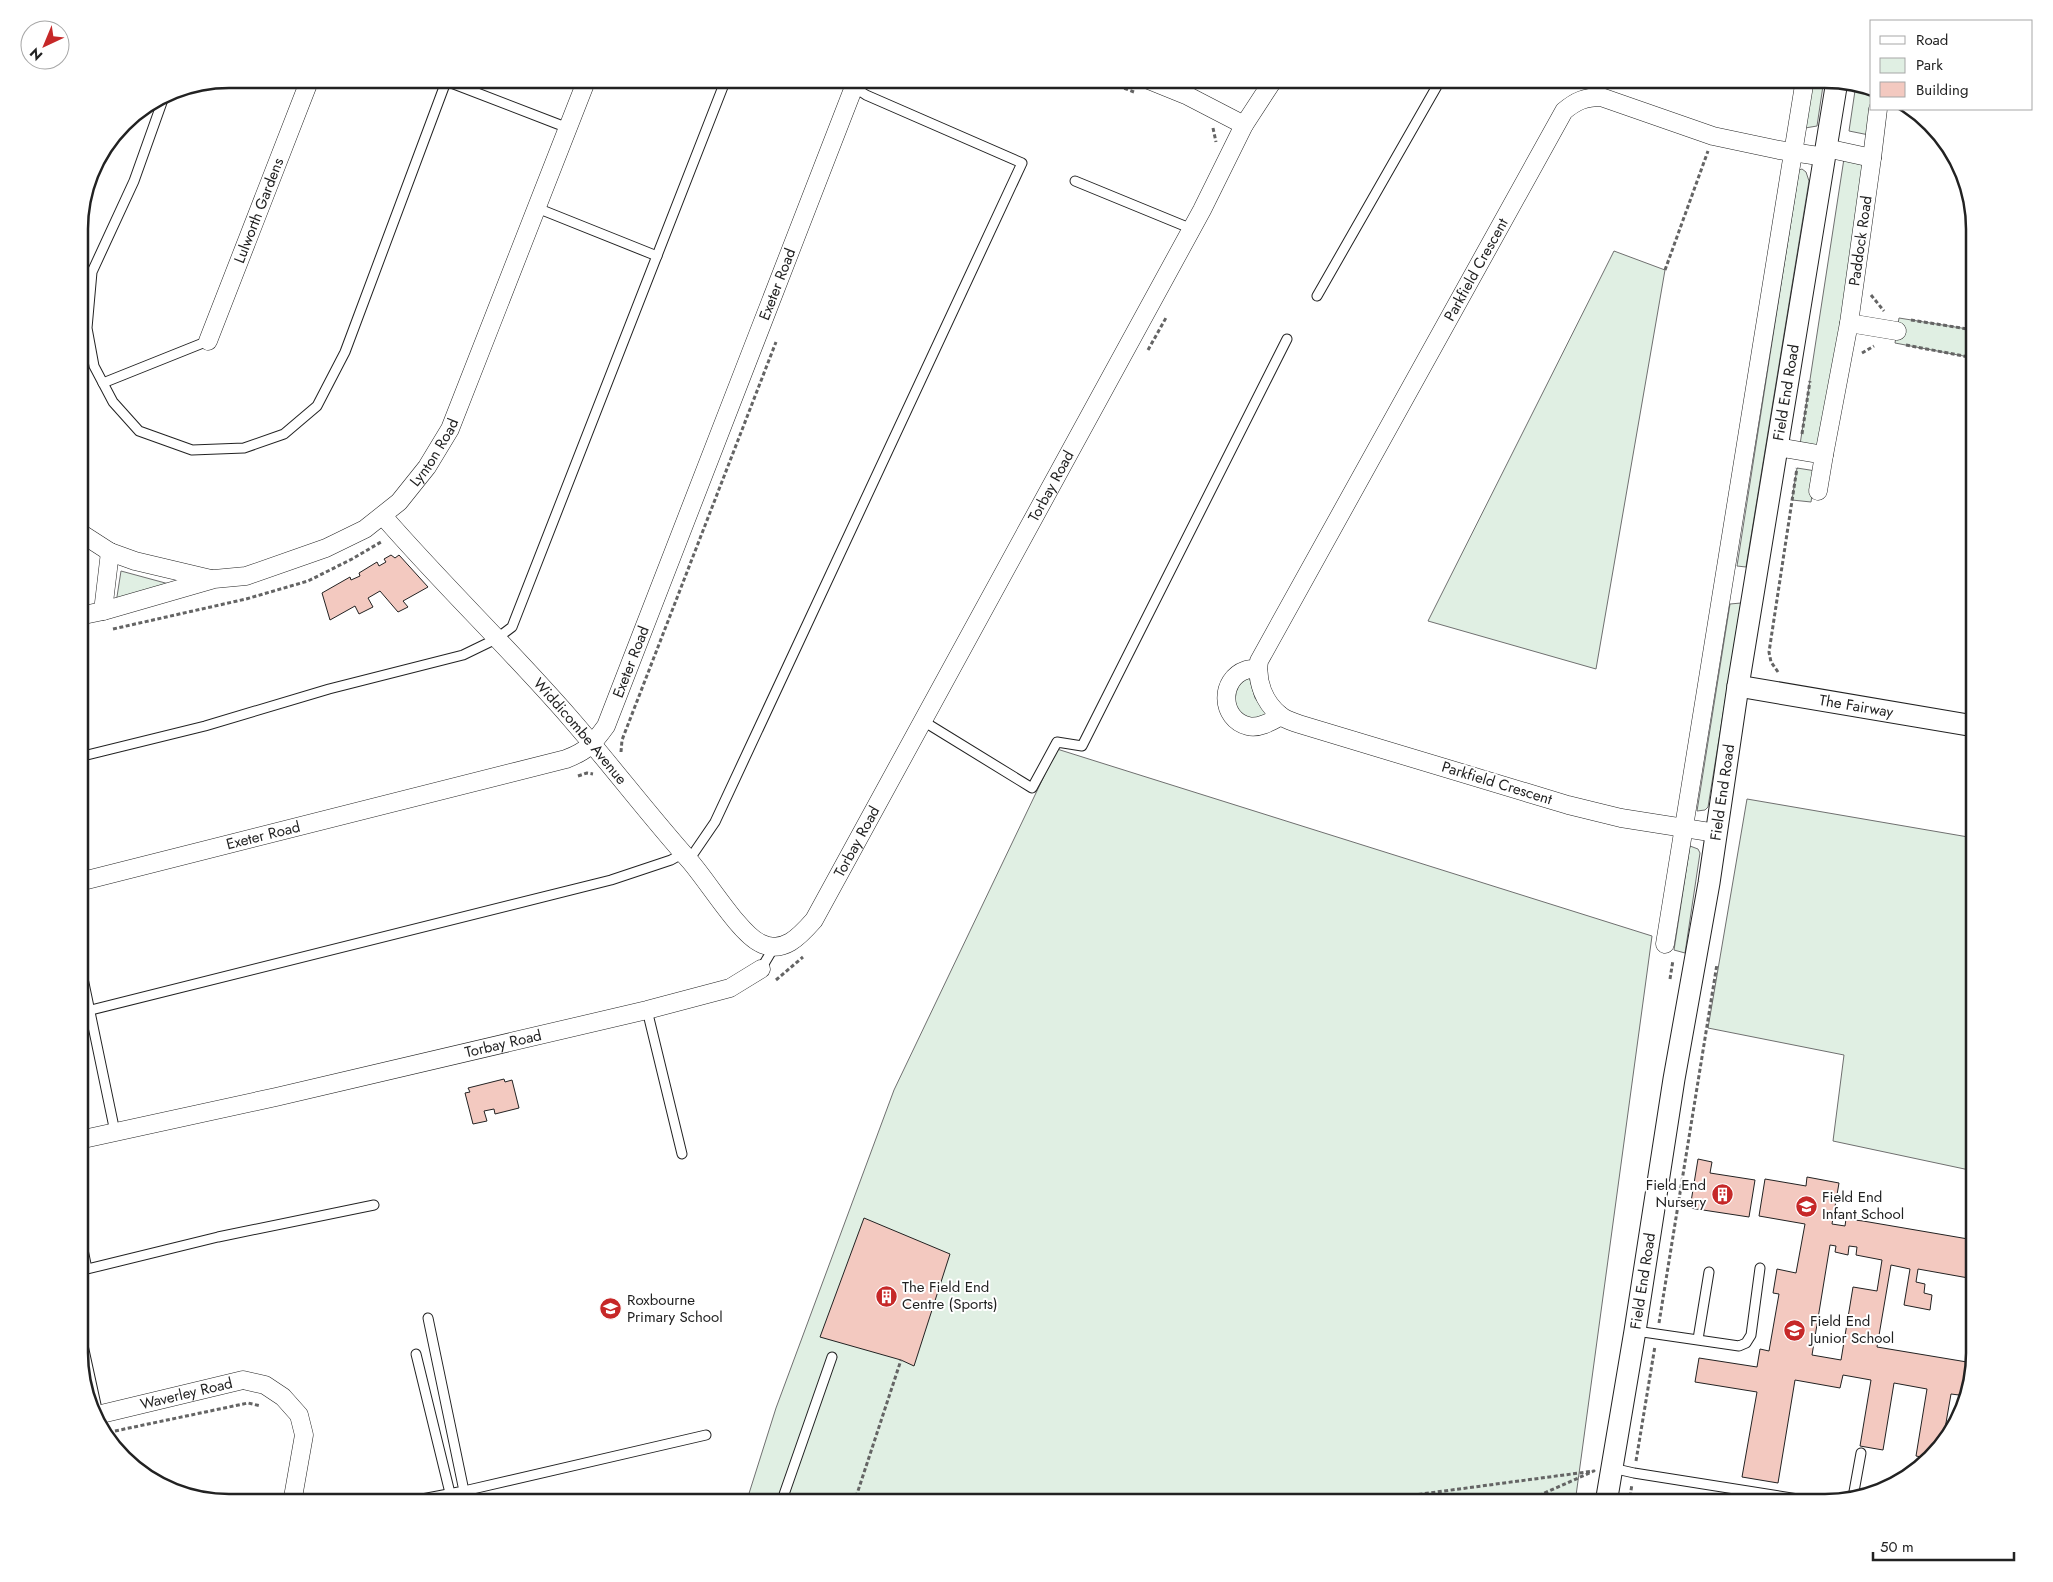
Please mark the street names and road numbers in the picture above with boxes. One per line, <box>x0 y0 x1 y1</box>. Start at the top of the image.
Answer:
street label: Lulworth Gardens <box>228 155 289 266</box>
street label: Paddock Road <box>1843 194 1878 287</box>
street label: Parkfield Crescent <box>1439 214 1514 325</box>
street label: Exeter Road <box>753 245 801 323</box>
street label: Field End Road <box>1767 343 1805 442</box>
street label: Lynton Road <box>405 415 464 491</box>
street label: Torbay Road <box>1023 447 1079 526</box>
street label: Exeter Road <box>607 623 655 701</box>
street label: Widdicombe Avenue <box>528 673 633 790</box>
street label: The Fairway <box>1818 689 1895 723</box>
street label: Field End Road <box>1704 743 1740 842</box>
street label: Parkfield Crescent <box>1439 756 1555 810</box>
street label: Torbay Road <box>829 802 885 881</box>
street label: Exeter Road <box>224 816 303 855</box>
street label: Torbay Road <box>463 1024 544 1063</box>
street label: Field End Road <box>1624 1231 1661 1331</box>
street label: Waverley Road <box>138 1372 235 1415</box>

